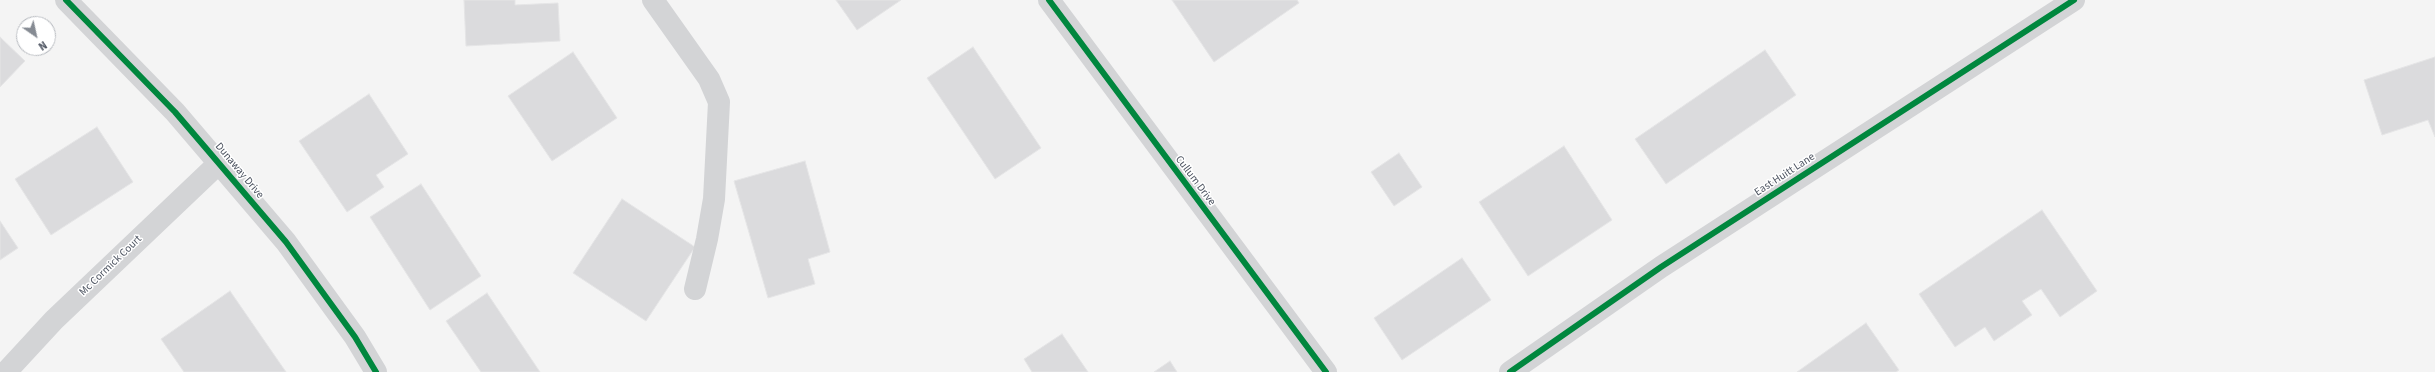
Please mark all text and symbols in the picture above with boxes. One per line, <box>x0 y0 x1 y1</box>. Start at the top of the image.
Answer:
north arrow <box>16 16 56 56</box>
text: N <box>35 37 50 54</box>
street label: Dunaway Drive <box>212 140 266 202</box>
street label: East Huitt Lane <box>1752 151 1818 199</box>
street label: Cullum Drive <box>1172 154 1218 208</box>
street label: Mc Cormick Court <box>77 233 145 299</box>

